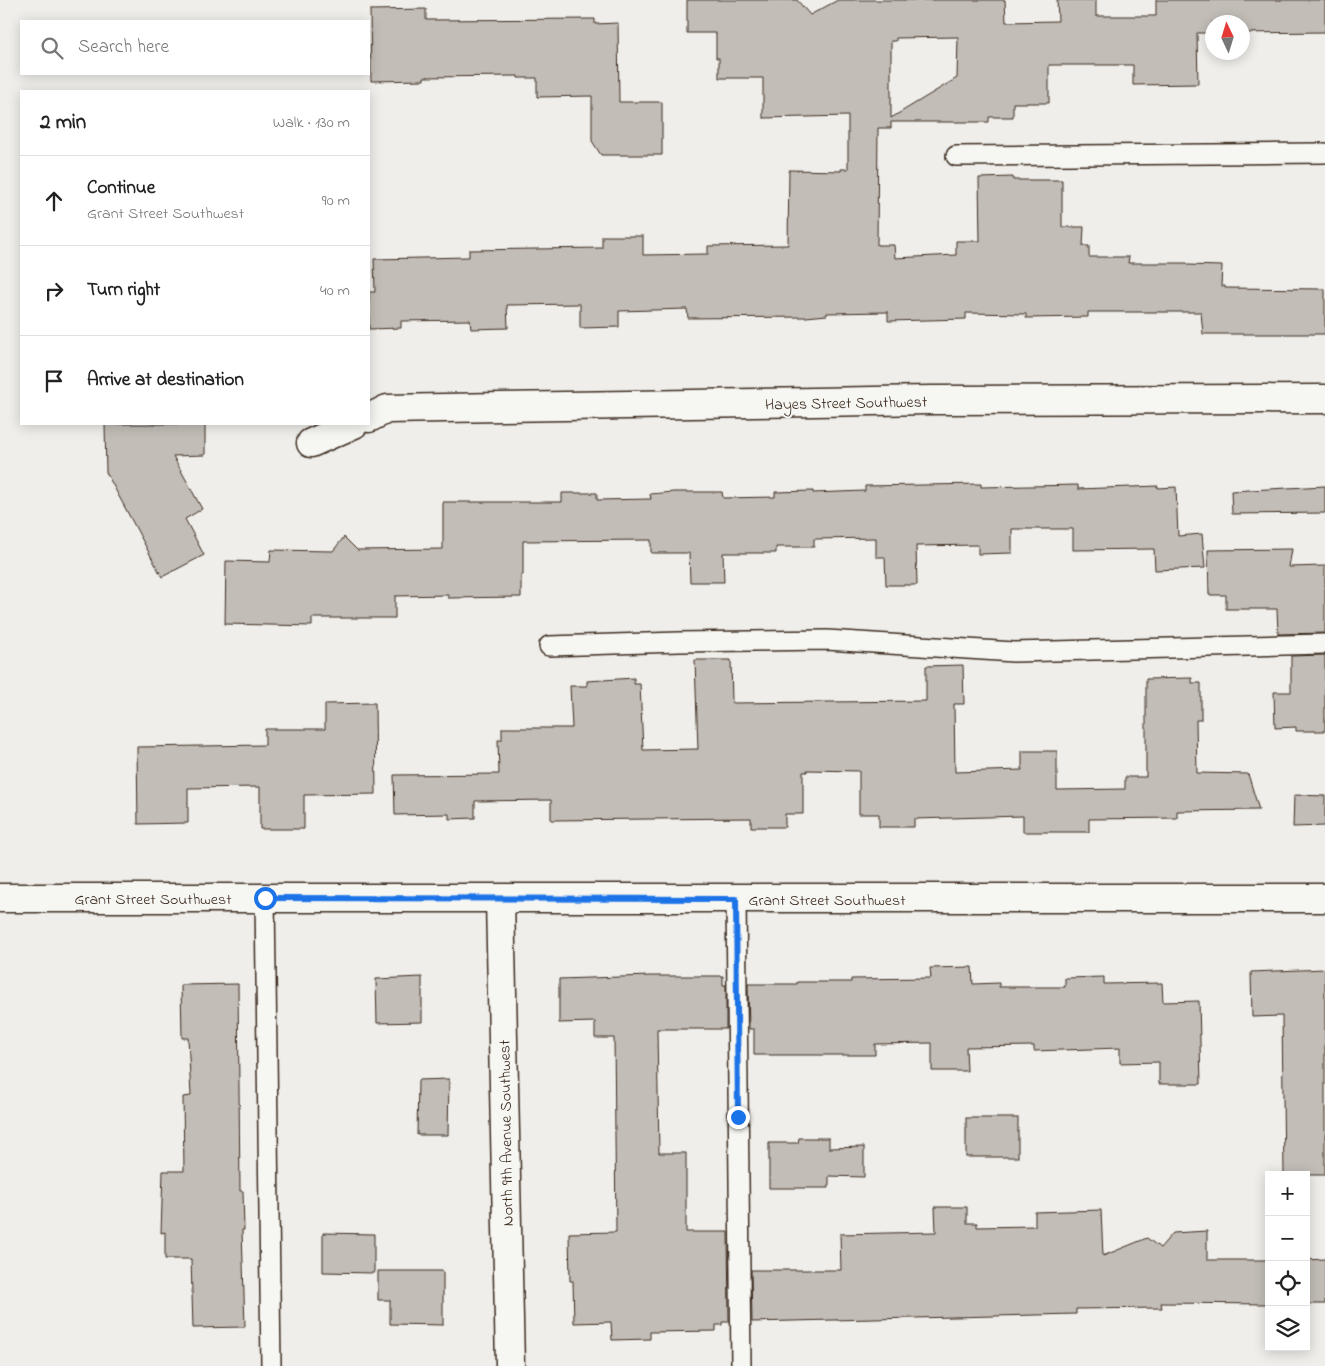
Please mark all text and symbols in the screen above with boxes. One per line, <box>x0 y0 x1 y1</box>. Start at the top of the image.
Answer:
north arrow <box>1205 15 1250 60</box>
search box <box>20 20 370 75</box>
icon: search <box>38 34 66 62</box>
text: Search here <box>78 34 169 61</box>
text: 2 min <box>40 108 86 138</box>
text: Walk · 130 m <box>273 111 350 135</box>
text: Continue <box>87 175 155 202</box>
icon: ahead <box>40 187 68 215</box>
text: 90 m <box>322 189 350 213</box>
text: Grant Street Southwest <box>87 202 244 226</box>
icon: right <box>40 277 68 305</box>
text: Turn right <box>87 277 160 304</box>
text: 40 m <box>320 279 350 303</box>
icon: arrive <box>40 367 68 395</box>
text: Arrive at destination <box>87 367 244 394</box>
street label: Hayes Street Southwest <box>765 391 928 417</box>
route start <box>254 887 277 910</box>
street label: Grant Street Southwest <box>74 888 232 912</box>
street label: Grant Street Southwest <box>748 889 906 913</box>
street label: North 9th Avenue Southwest <box>493 1039 521 1226</box>
route end <box>727 1106 750 1129</box>
map controls <box>1265 1171 1310 1351</box>
button: + <box>1265 1171 1310 1216</box>
button: − <box>1265 1216 1310 1261</box>
button: locate <box>1265 1261 1310 1306</box>
button: layers <box>1265 1306 1310 1351</box>

